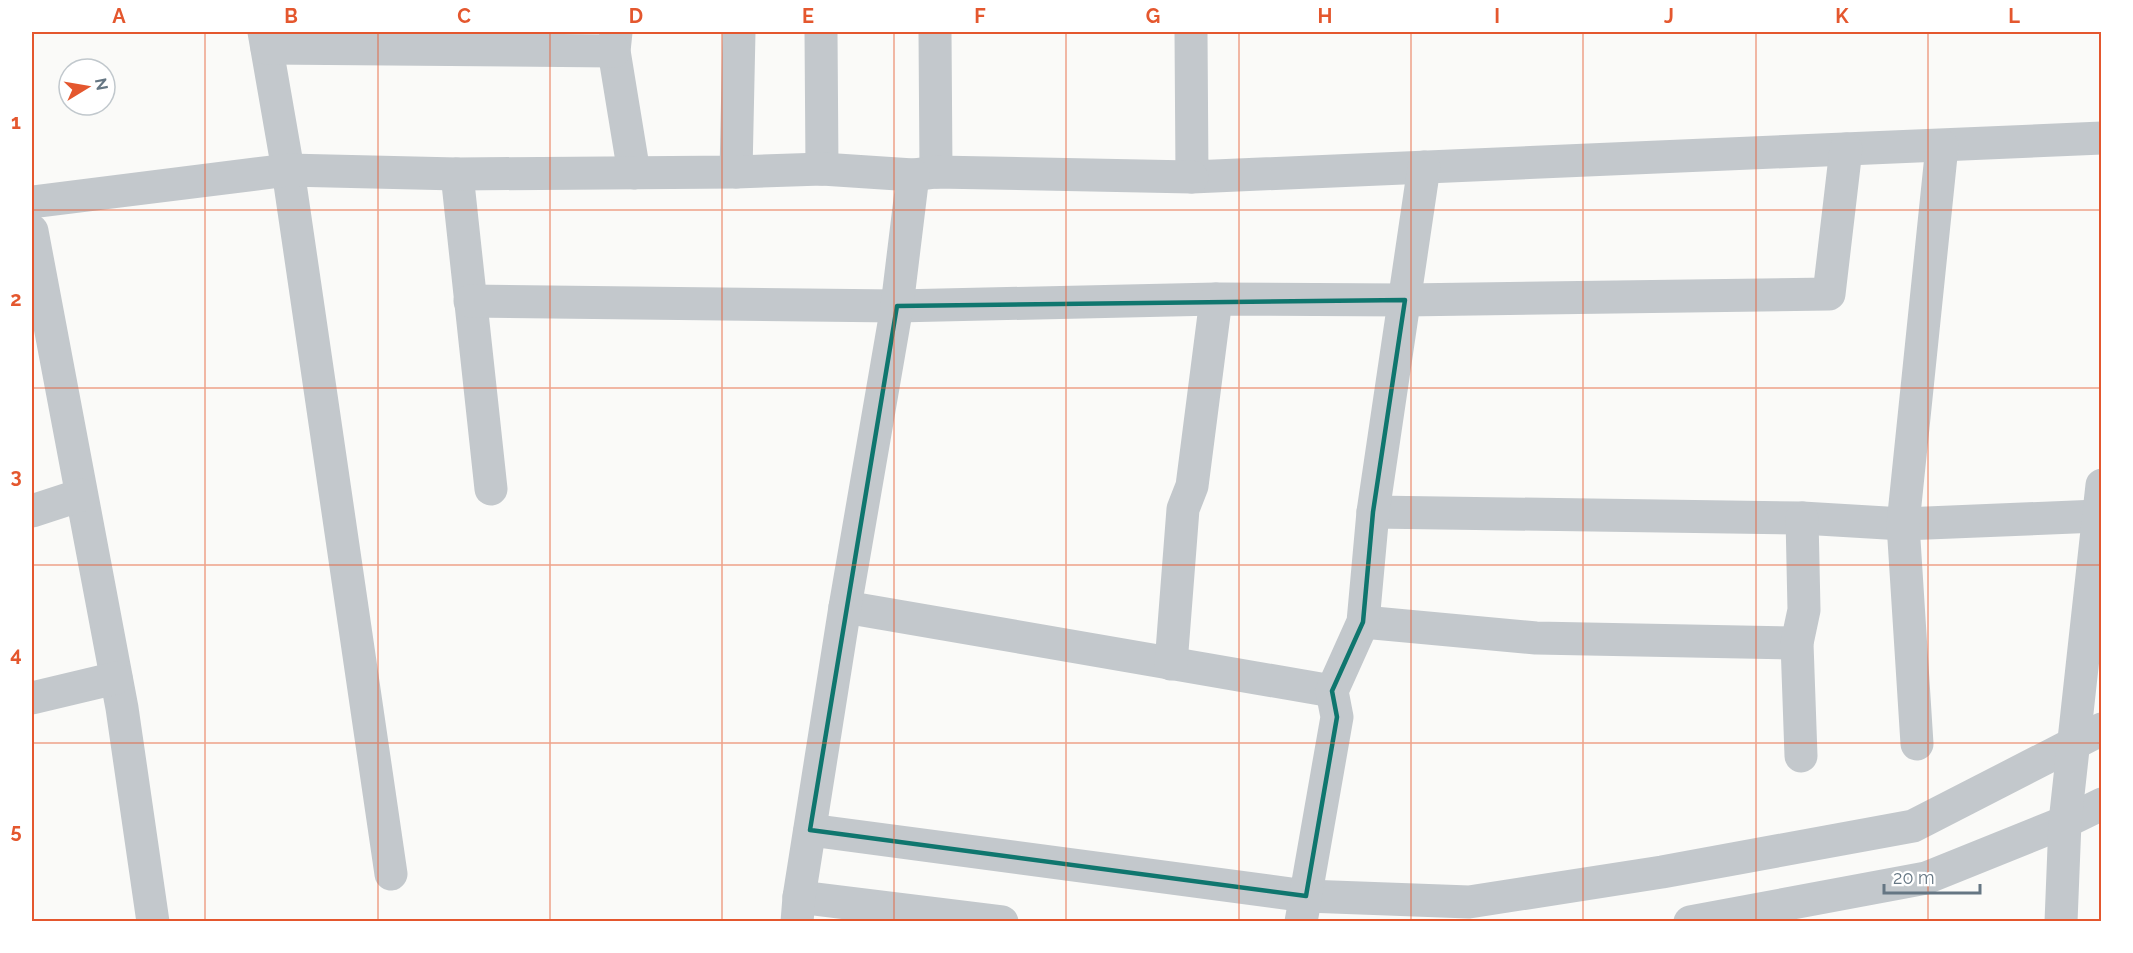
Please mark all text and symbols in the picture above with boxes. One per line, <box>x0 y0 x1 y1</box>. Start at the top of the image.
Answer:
text: A <box>112 4 126 28</box>
text: B <box>284 4 298 28</box>
text: C <box>457 4 471 28</box>
text: D <box>629 4 643 28</box>
text: E <box>802 4 814 28</box>
text: F <box>974 4 986 28</box>
text: G <box>1146 4 1160 28</box>
text: H <box>1318 4 1332 28</box>
text: I <box>1494 4 1500 28</box>
text: J <box>1664 4 1674 28</box>
text: K <box>1835 4 1849 28</box>
text: L <box>2008 4 2020 28</box>
north arrow <box>57 57 117 117</box>
text: N <box>91 76 112 92</box>
text: 1 <box>11 110 21 134</box>
text: 2 <box>10 287 22 311</box>
text: 3 <box>10 464 22 488</box>
text: 4 <box>10 642 22 666</box>
text: 5 <box>10 819 22 843</box>
scale bar <box>1884 857 1980 895</box>
text: 20 m <box>1893 867 1935 888</box>

